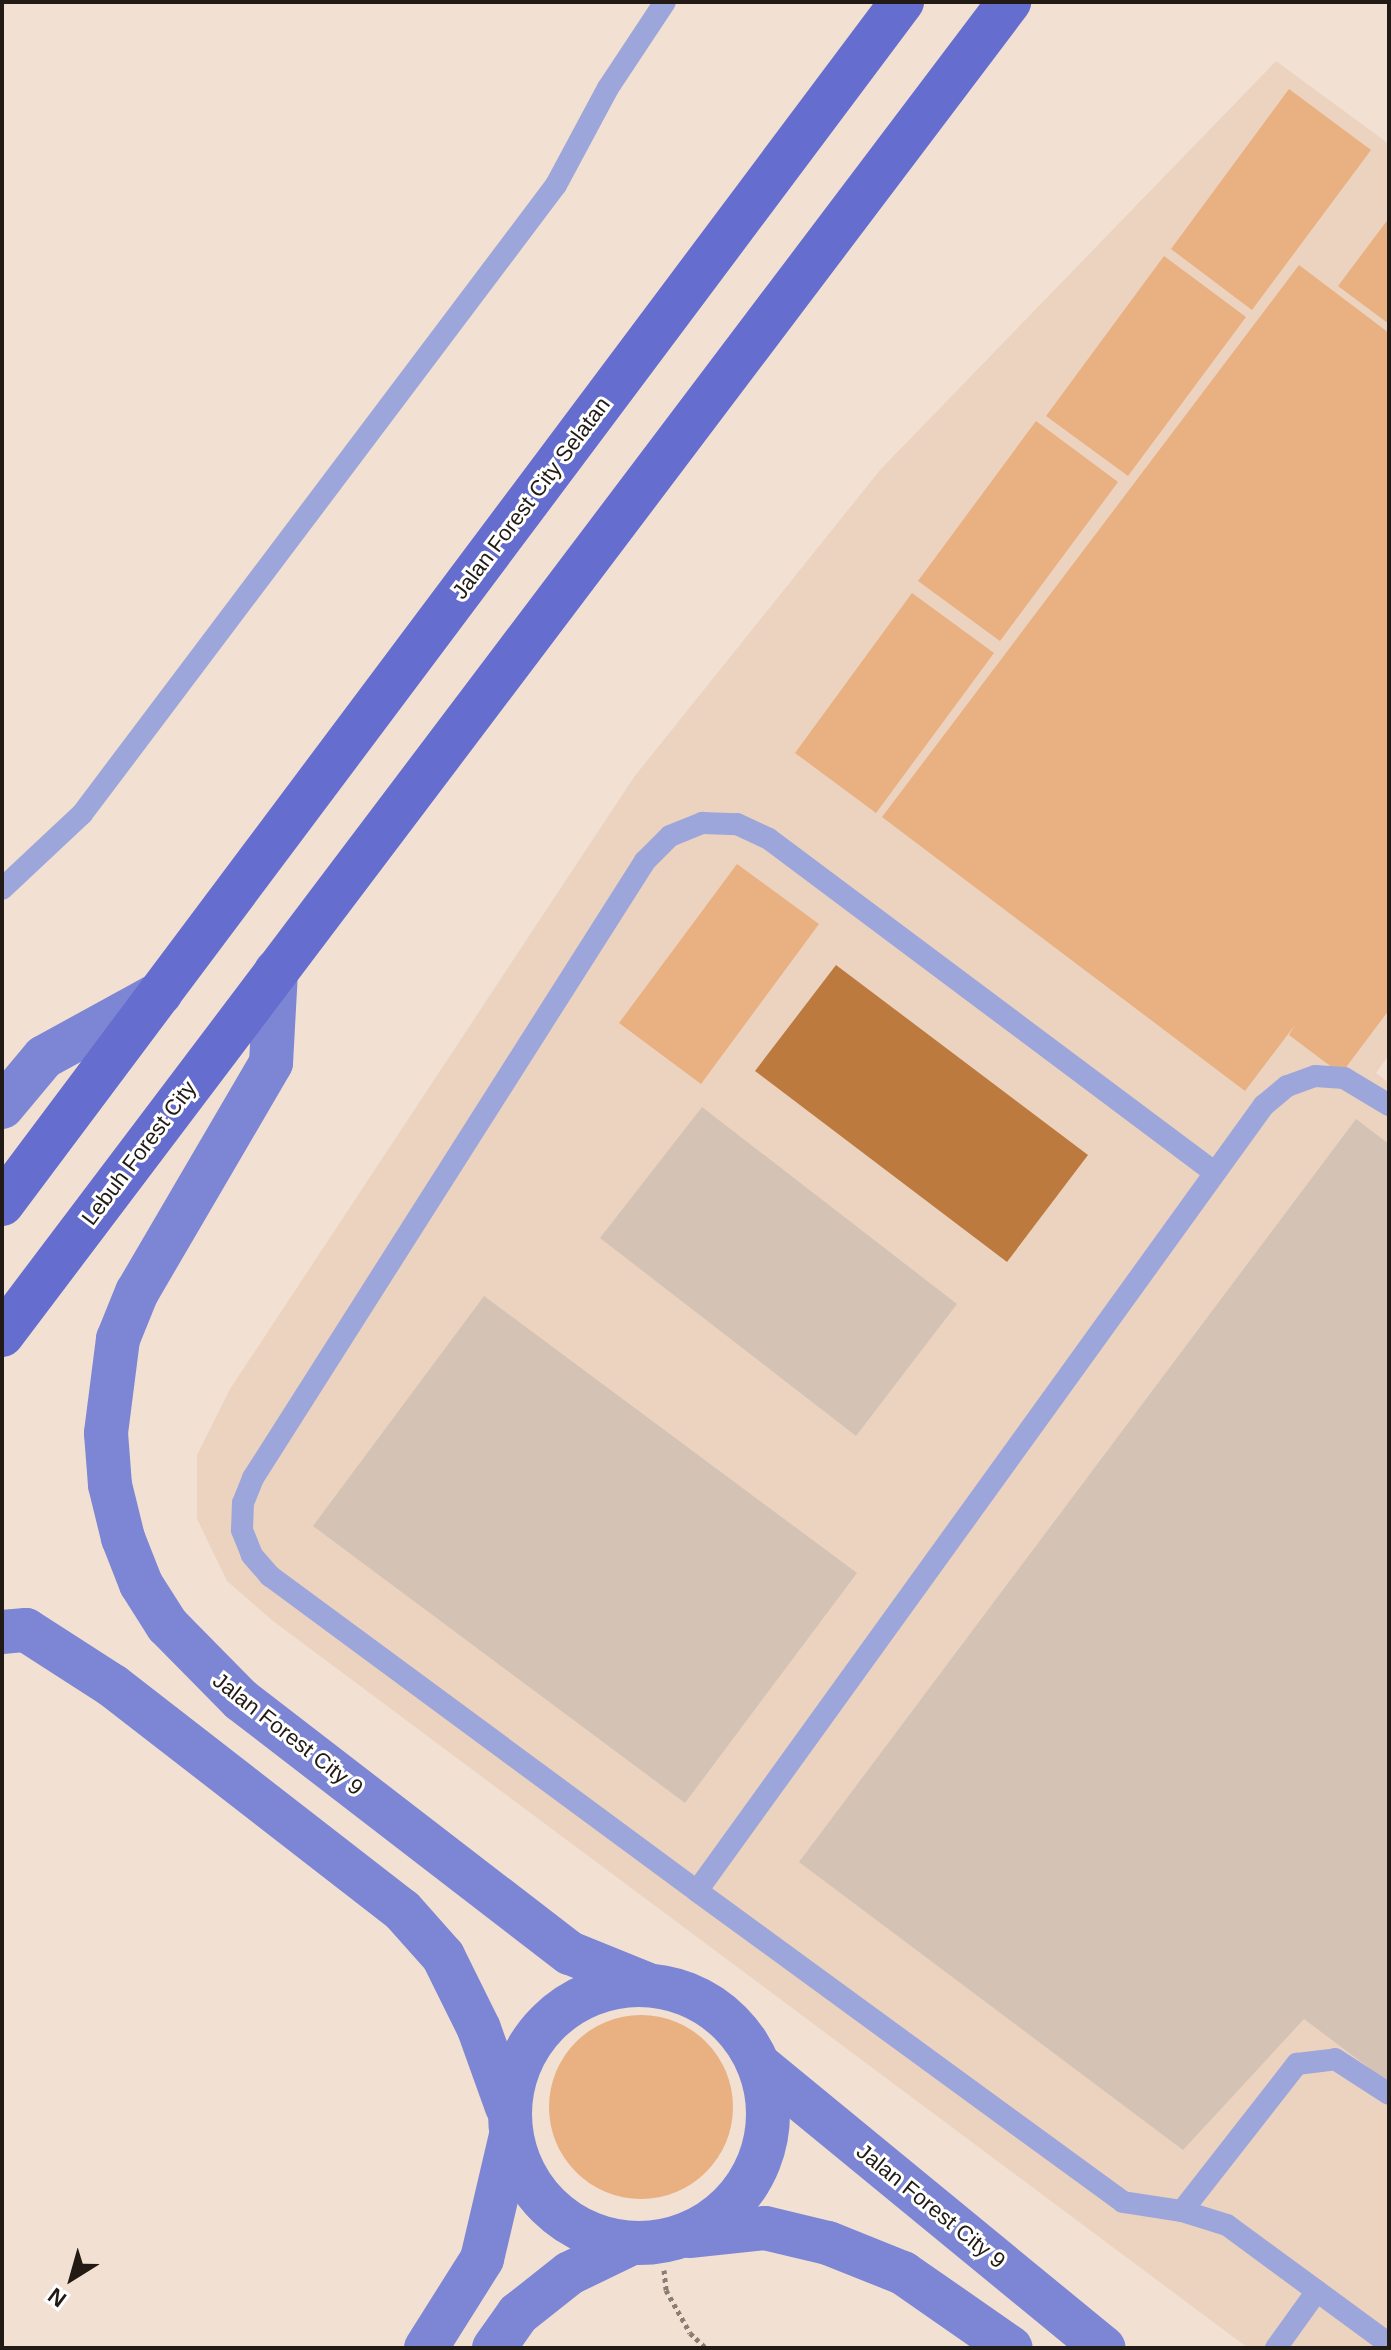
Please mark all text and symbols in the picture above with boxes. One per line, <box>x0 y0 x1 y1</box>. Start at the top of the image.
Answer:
street label: Jalan Forest City Selatan <box>447 392 615 604</box>
street label: Lebuh Forest City <box>76 1076 202 1230</box>
street label: Jalan Forest City 9 <box>208 1667 368 1801</box>
street label: Jalan Forest City 9 <box>851 2138 1011 2274</box>
north arrow <box>32 2238 112 2318</box>
text: N <box>43 2283 71 2312</box>

